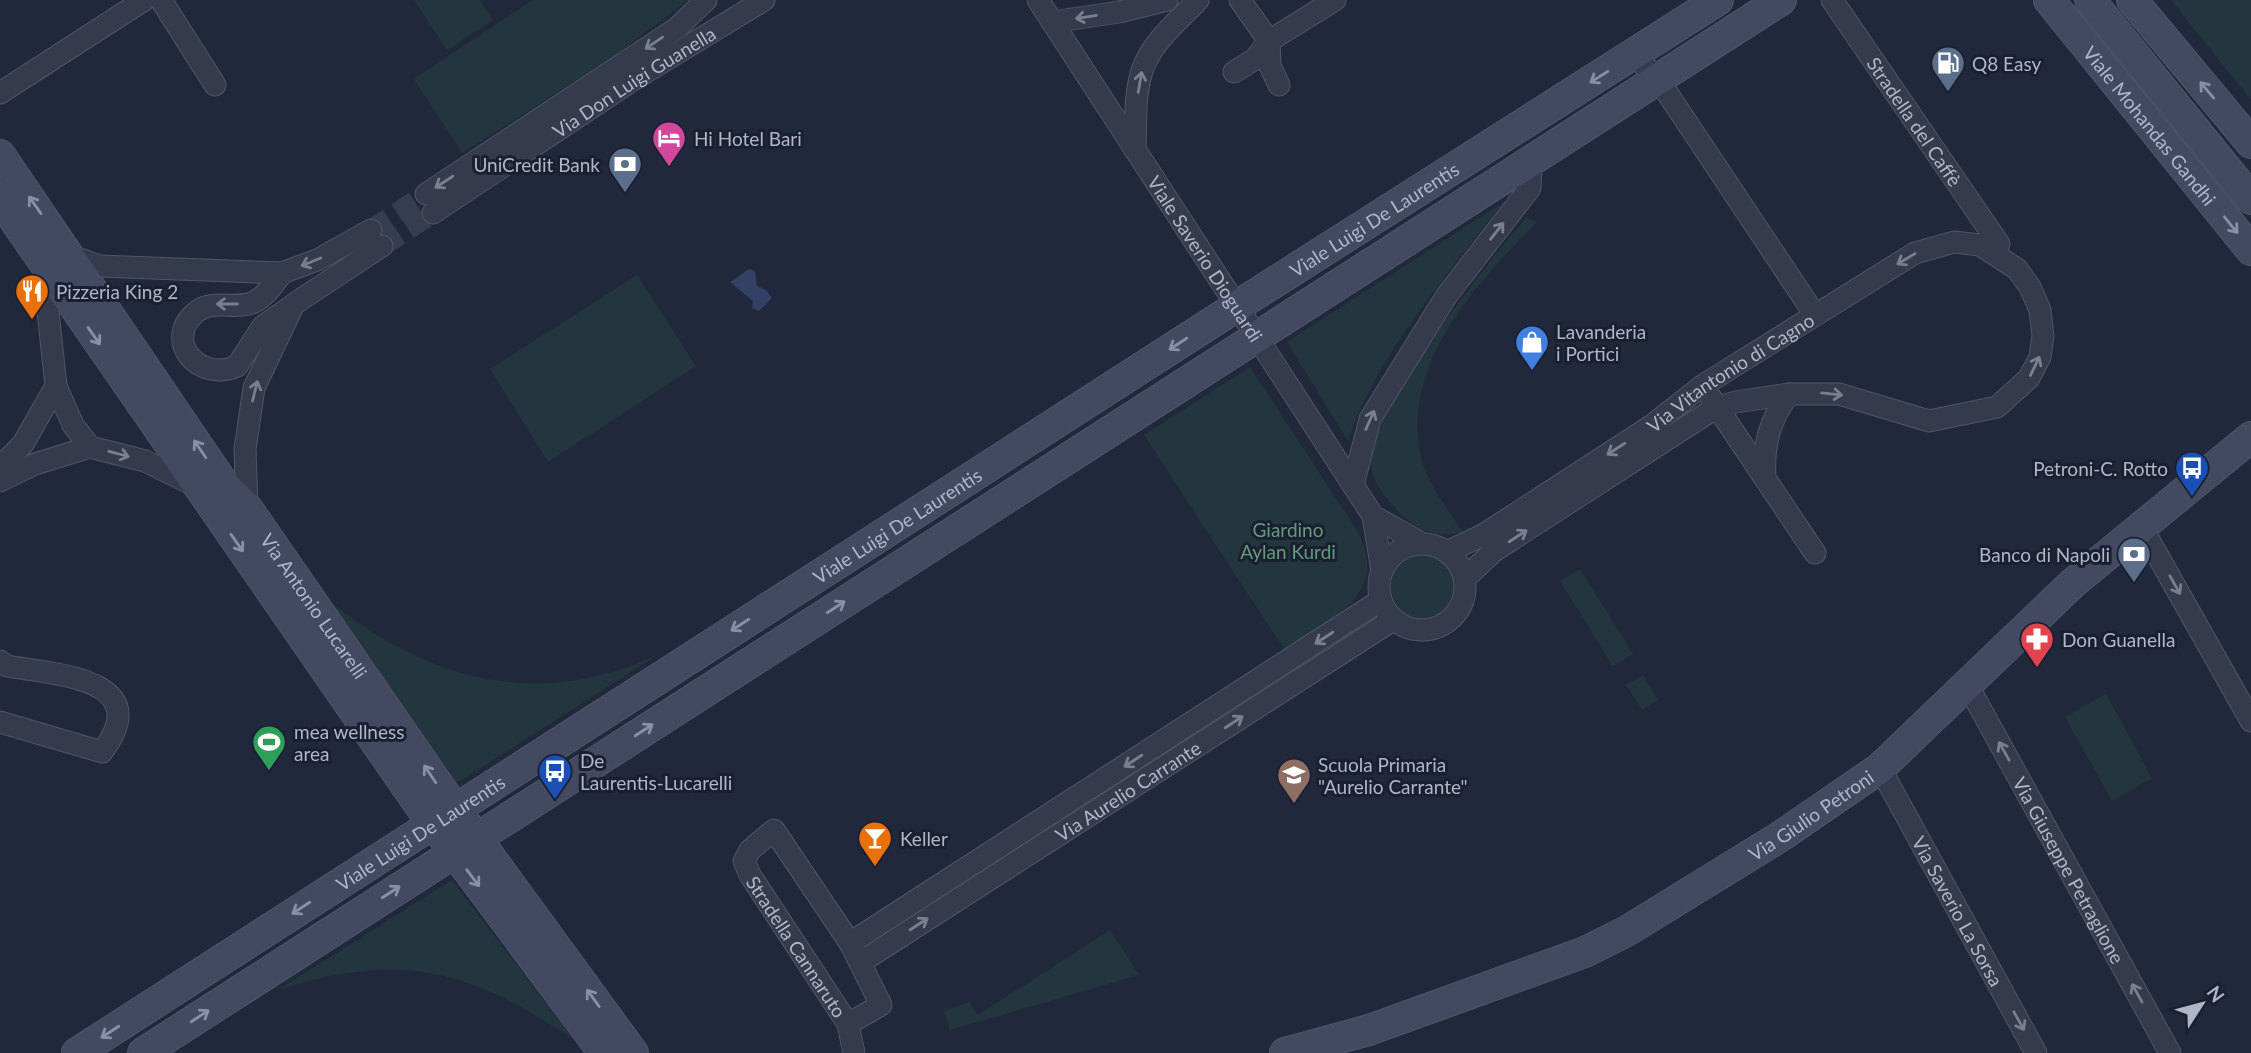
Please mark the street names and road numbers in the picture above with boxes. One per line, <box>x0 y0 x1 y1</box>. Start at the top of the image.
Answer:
street label: Via Don Luigi Guanella <box>548 21 719 142</box>
street label: Viale Mohandas Gandhi <box>2079 41 2221 209</box>
street label: Stradella del Caffè <box>1863 52 1967 190</box>
street label: Viale Luigi De Laurentis <box>1285 157 1463 281</box>
street label: Viale Saverio Dioguardi <box>1143 171 1268 346</box>
street label: Via Vitantonio di Cagno <box>1642 308 1818 437</box>
street label: Viale Luigi De Laurentis <box>808 463 985 588</box>
street label: Via Antonio Lucarelli <box>256 529 373 683</box>
street label: Via Aurelio Carrante <box>1051 735 1205 846</box>
street label: Via Giulio Petroni <box>1744 765 1877 865</box>
street label: Viale Luigi De Laurentis <box>331 769 509 895</box>
street label: Via Giuseppe Petraglione <box>2009 773 2130 967</box>
street label: Via Saverio La Sorsa <box>1908 832 2009 990</box>
street label: Stradella Cannaruto <box>742 871 852 1022</box>

